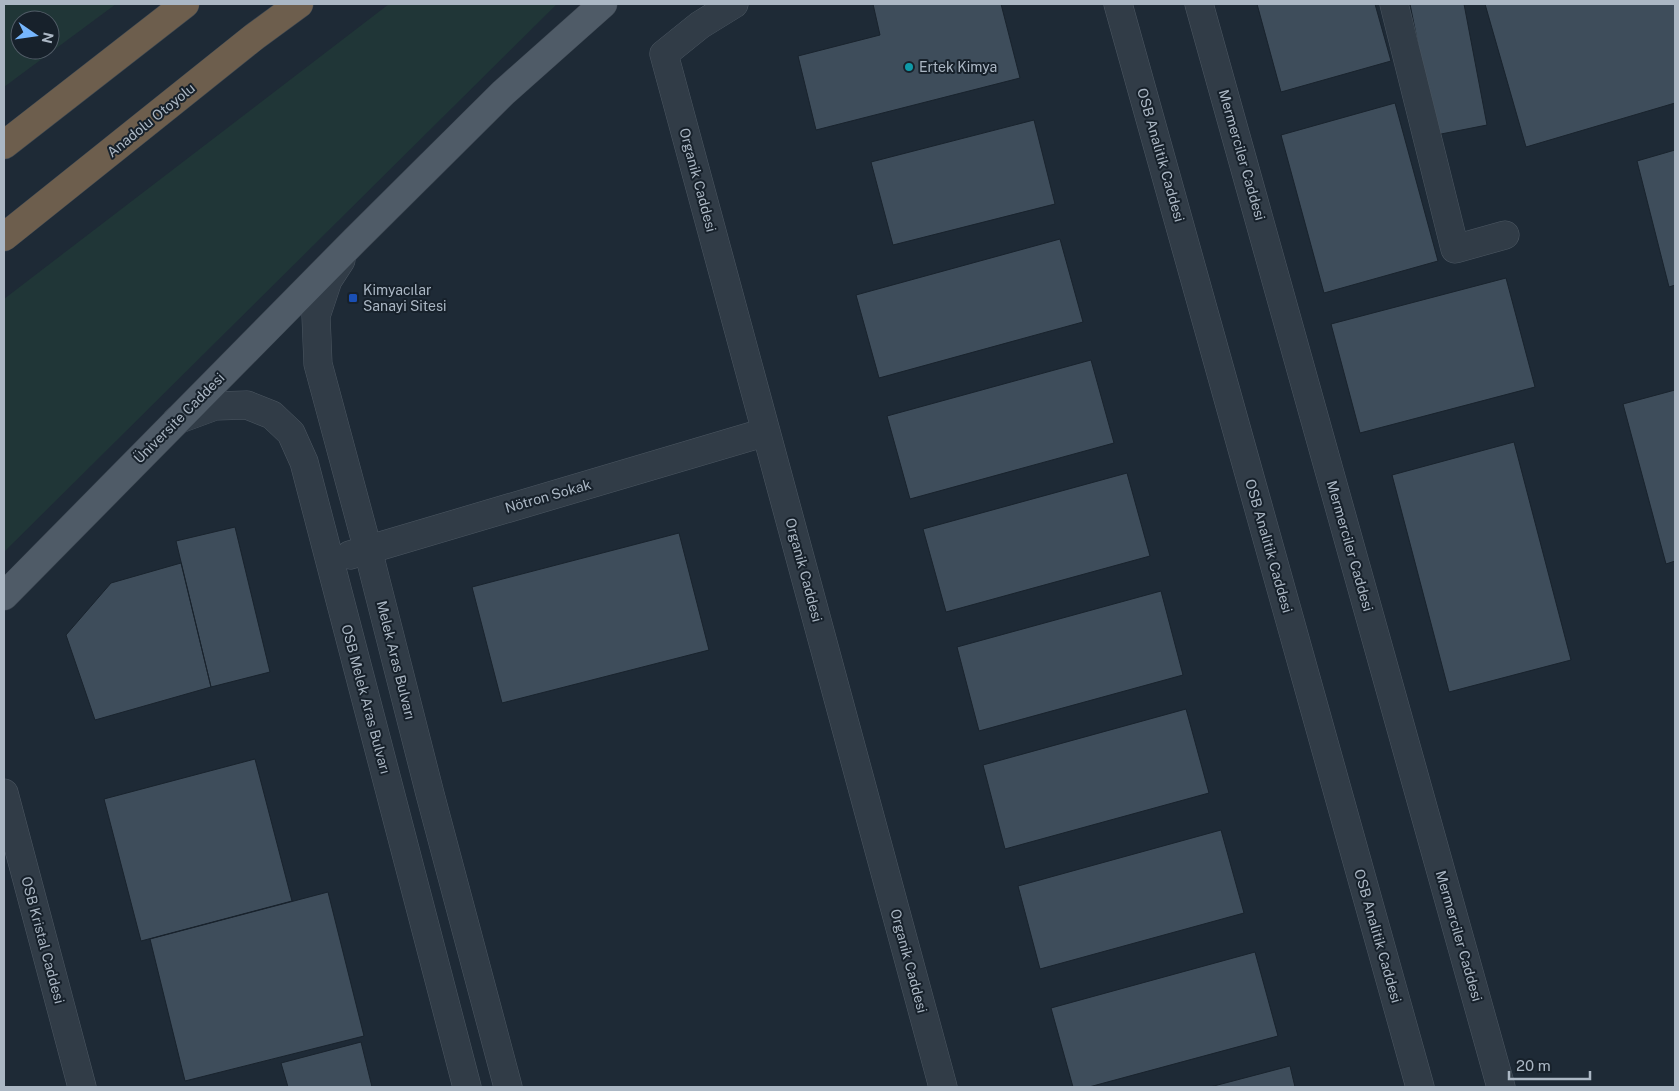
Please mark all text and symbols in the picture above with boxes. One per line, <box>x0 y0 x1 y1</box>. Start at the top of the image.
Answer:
north arrow <box>10 10 60 60</box>
text: N <box>39 31 57 45</box>
place label: Ertek Kimya <box>919 59 997 75</box>
marker: Ertek Kimya <box>903 61 915 73</box>
street label: Anadolu Otoyolu <box>104 80 198 160</box>
street label: OSB Analitik Caddesi <box>1134 86 1188 224</box>
street label: Mermerciler Caddesi <box>1216 88 1268 222</box>
street label: Organik Caddesi <box>676 126 720 234</box>
place label: Kimyacılar Sanayi Sitesi <box>363 282 447 314</box>
marker: Kimyacılar Sanayi Sitesi <box>347 292 359 304</box>
street label: Üniversite Caddesi <box>129 368 227 466</box>
street label: Nötron Sokak <box>503 476 593 516</box>
street label: OSB Analitik Caddesi <box>1242 477 1296 615</box>
street label: Mermerciler Caddesi <box>1324 479 1376 613</box>
street label: Organik Caddesi <box>782 516 826 624</box>
street label: Melek Aras Bulvarı <box>374 599 418 721</box>
street label: OSB Melek Aras Bulvarı <box>338 623 394 775</box>
street label: OSB Analitik Caddesi <box>1351 867 1405 1005</box>
street label: Mermerciler Caddesi <box>1433 869 1485 1003</box>
street label: OSB Kristal Caddesi <box>18 875 68 1005</box>
street label: Organik Caddesi <box>887 907 931 1015</box>
scale bar <box>1509 1048 1590 1080</box>
text: 20 m <box>1516 1057 1551 1074</box>

